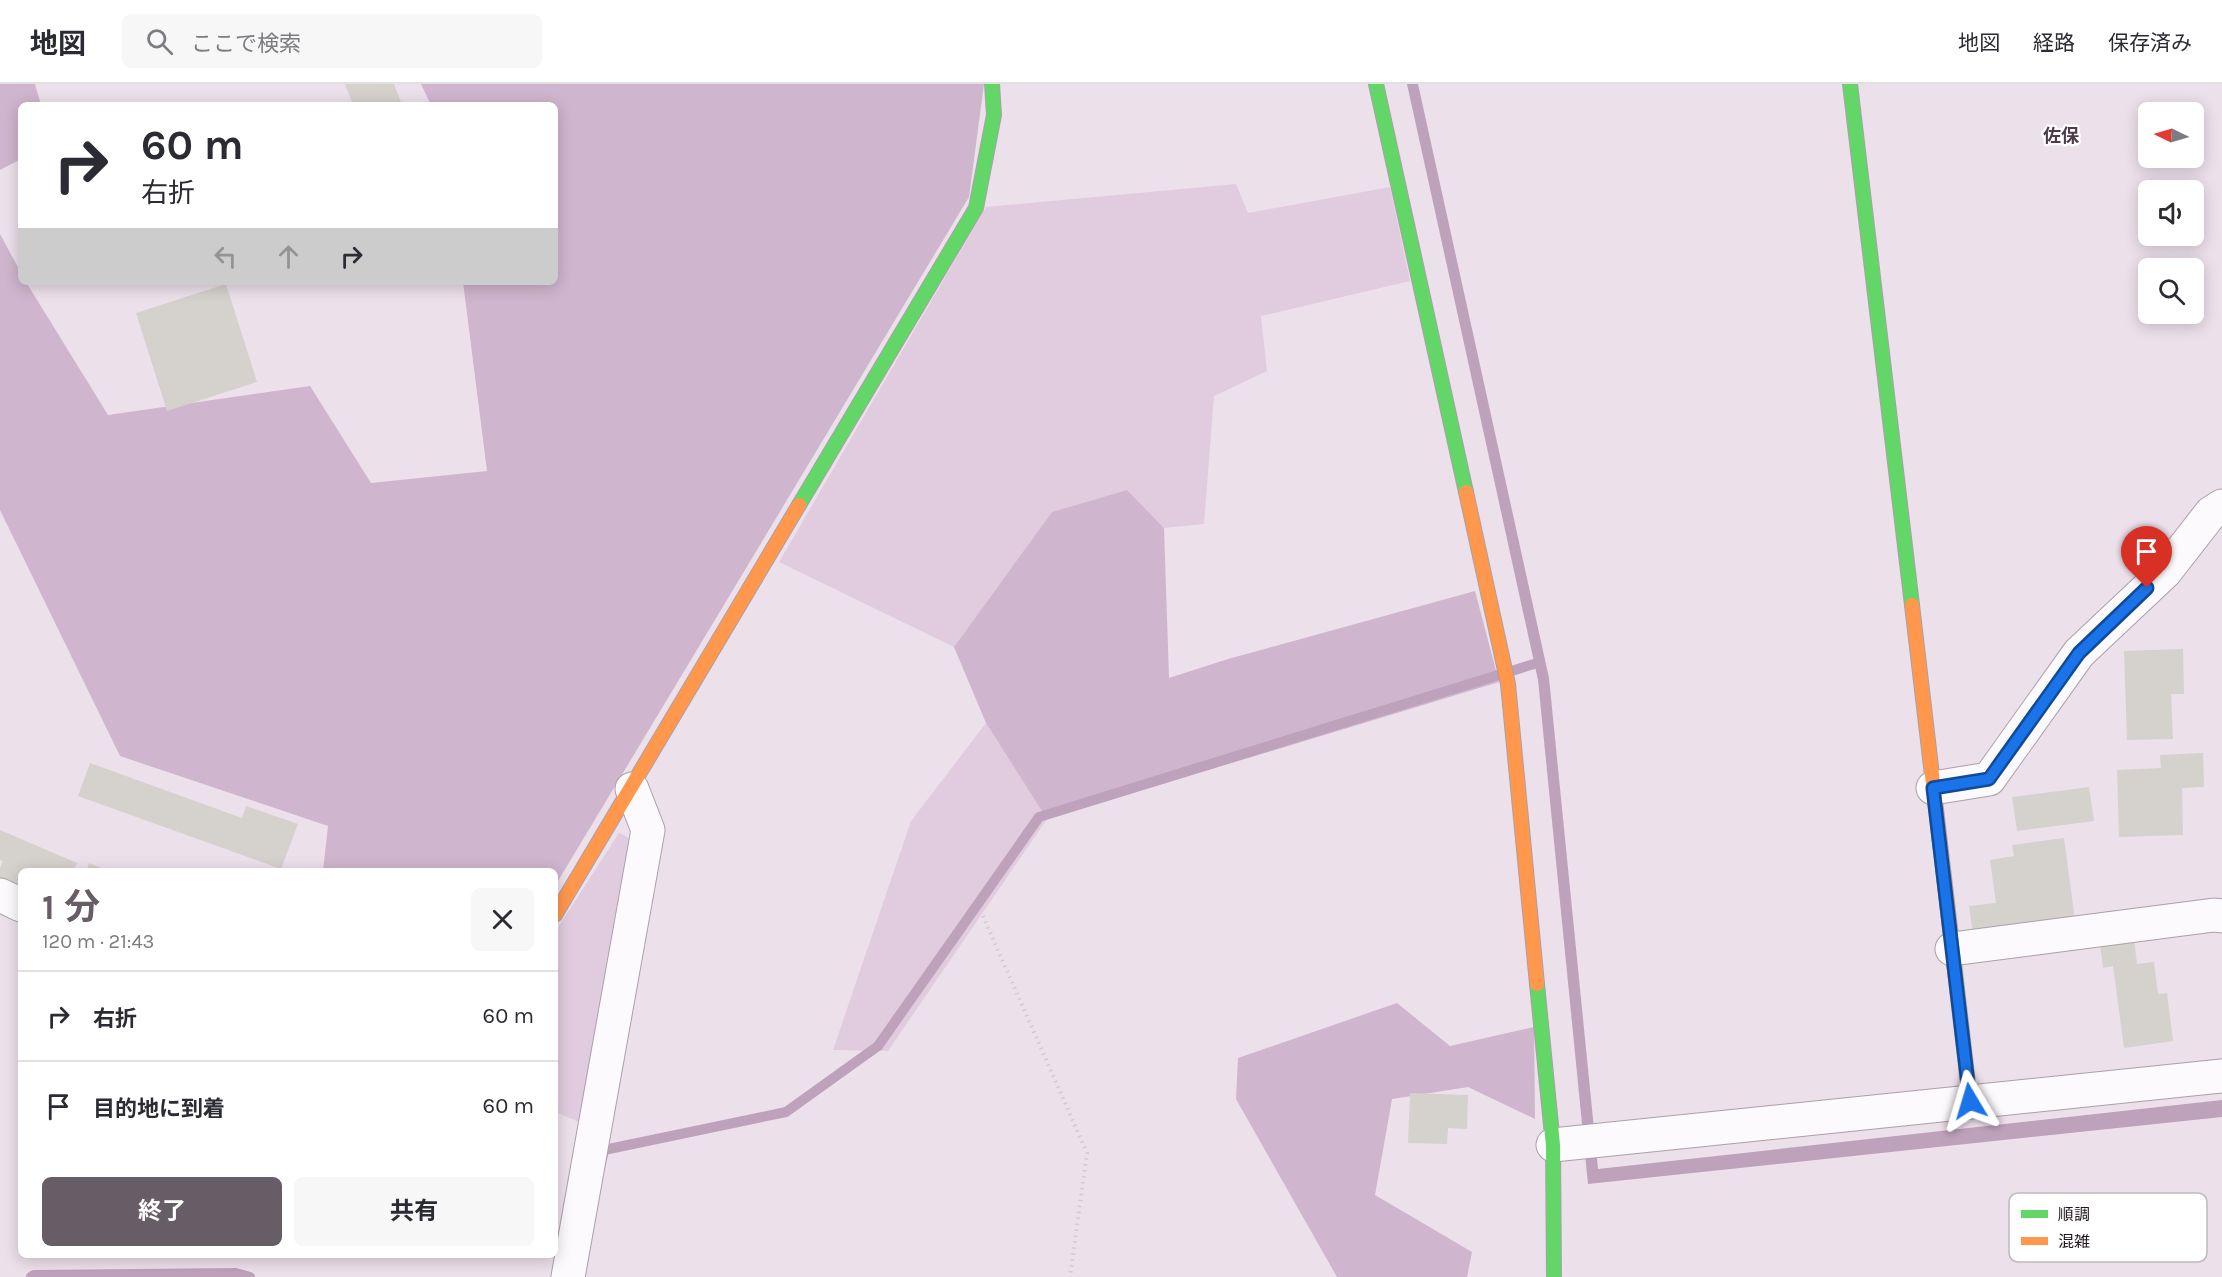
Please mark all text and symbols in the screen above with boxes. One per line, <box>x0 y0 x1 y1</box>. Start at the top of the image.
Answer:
search box <box>122 14 542 68</box>
icon: search <box>143 25 176 58</box>
text: 地図 <box>30 27 86 60</box>
text: ここで検索 <box>191 31 301 57</box>
text: 地図 <box>1958 31 2000 55</box>
text: 経路 <box>2033 31 2075 55</box>
text: 保存済み <box>2108 31 2192 55</box>
north arrow <box>2138 102 2204 168</box>
map controls <box>2138 102 2204 324</box>
text: 60 m <box>141 120 244 170</box>
district label: 佐保 <box>2043 125 2080 147</box>
icon: right <box>42 126 120 204</box>
text: 右折 <box>141 177 195 209</box>
button: sound <box>2138 180 2204 246</box>
icon: left <box>209 240 242 273</box>
icon: ahead <box>272 240 305 273</box>
icon: right <box>335 240 368 273</box>
button: search <box>2138 258 2204 324</box>
pin <box>2121 526 2172 588</box>
icon: arrive <box>2130 535 2163 568</box>
text: 1 分 <box>42 886 100 928</box>
button: close <box>471 888 534 951</box>
text: 120 m · 21:43 <box>42 930 154 953</box>
icon: right <box>42 1000 75 1033</box>
text: 60 m <box>483 1003 534 1029</box>
text: 右折 <box>93 1006 137 1032</box>
position arrow <box>1938 1069 2002 1133</box>
icon: arrive <box>42 1090 75 1123</box>
text: 60 m <box>483 1093 534 1119</box>
text: 目的地に到着 <box>93 1096 225 1122</box>
button: 終了 <box>42 1177 282 1246</box>
button: 共有 <box>294 1177 534 1246</box>
legend <box>2009 1193 2207 1262</box>
text: 順調 <box>2058 1205 2090 1224</box>
text: 混雑 <box>2058 1232 2090 1251</box>

